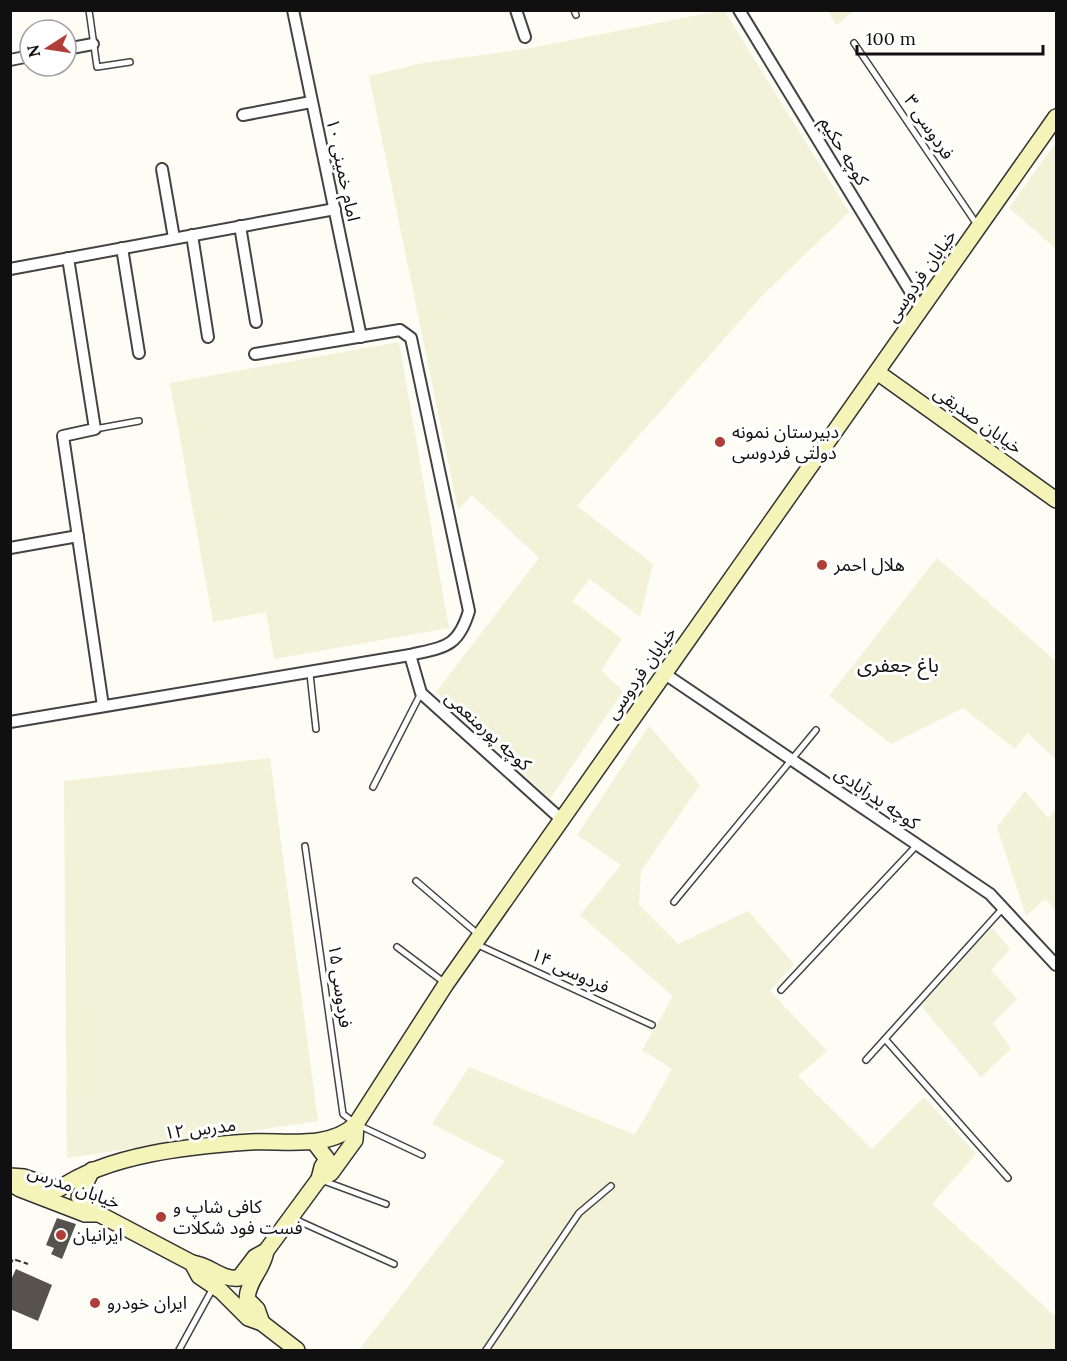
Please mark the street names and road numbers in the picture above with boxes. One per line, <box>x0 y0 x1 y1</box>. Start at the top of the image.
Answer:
street label: فردوسی ۳ <box>899 90 960 164</box>
street label: کوچه حکیم <box>813 112 874 191</box>
street label: امام خمینی ۱۰ <box>318 116 366 224</box>
street label: خیابان فردوسی <box>880 225 961 327</box>
street label: خیابان صدیقی <box>929 381 1027 459</box>
street label: خیابان فردوسی <box>600 622 681 724</box>
street label: کوچه پورمنعمی <box>440 686 537 776</box>
street label: کوچه بدرآبادی <box>831 761 924 835</box>
street label: فردوسی ۱۴ <box>527 942 613 999</box>
street label: فردوسی ۱۵ <box>323 943 358 1029</box>
street label: مدرس ۱۲ <box>163 1113 237 1144</box>
street label: خیابان مدرس <box>25 1159 123 1214</box>

